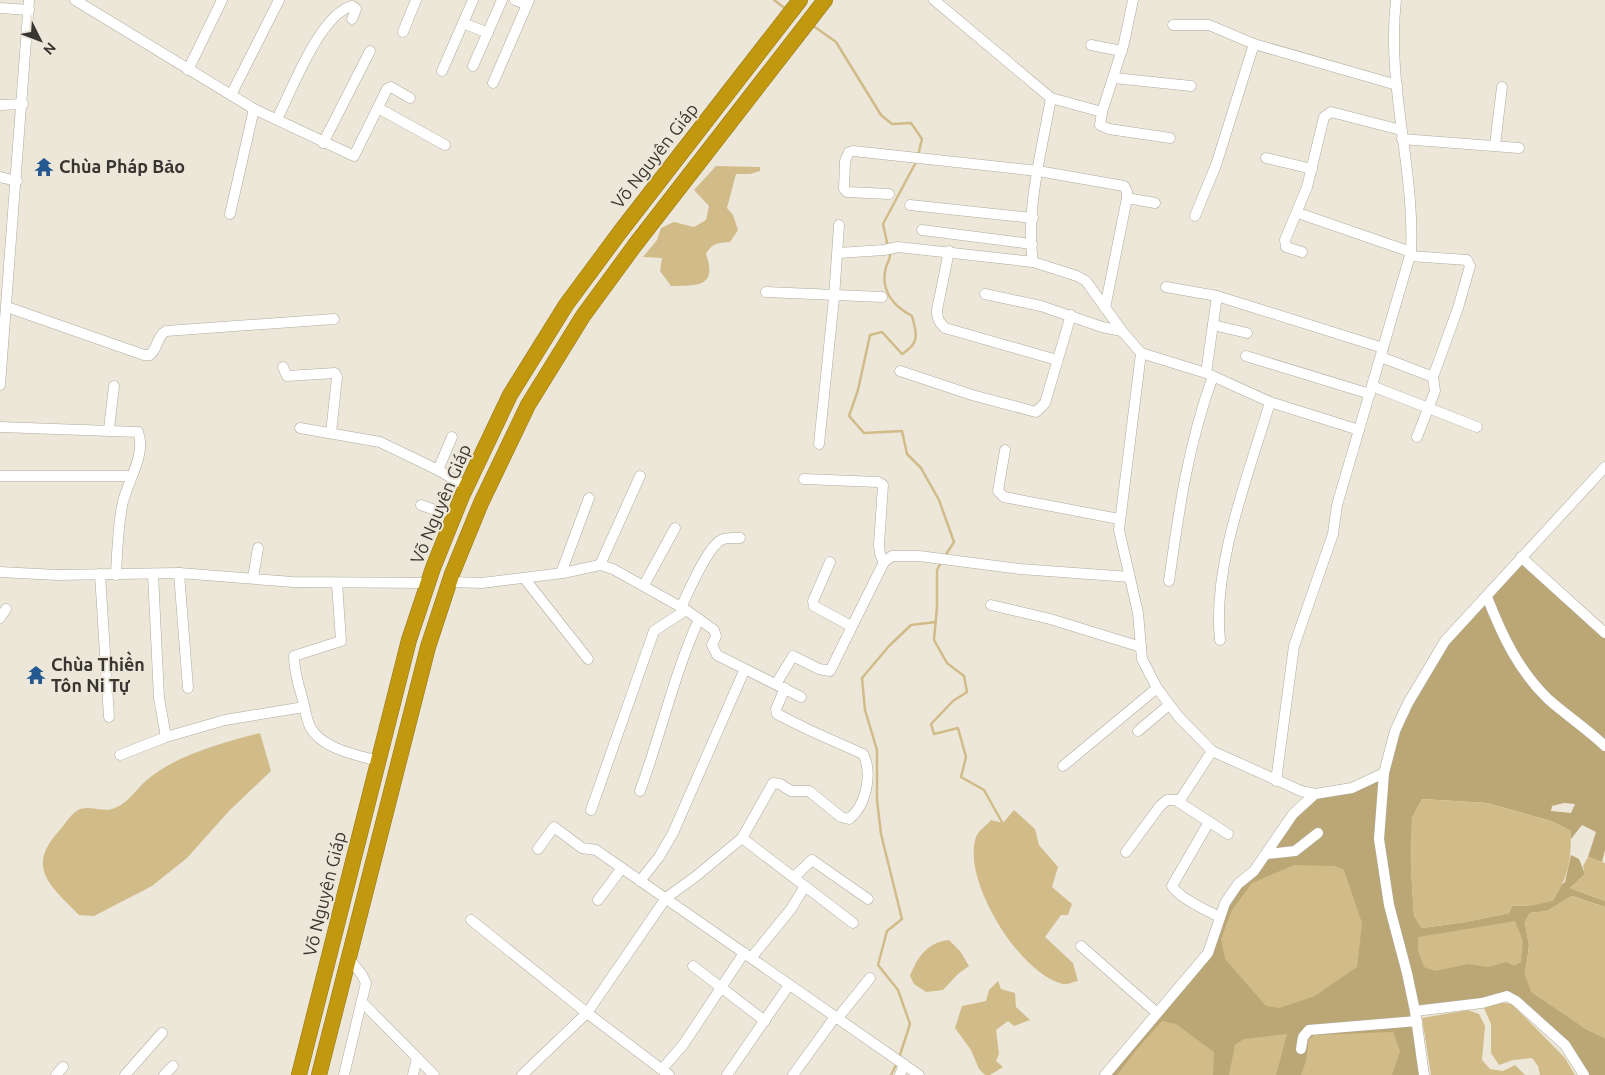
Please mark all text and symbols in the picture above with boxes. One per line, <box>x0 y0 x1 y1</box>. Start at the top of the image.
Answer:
north arrow <box>15 15 65 65</box>
text: N <box>40 39 59 58</box>
street label: Võ Nguyên Giáp <box>607 99 701 212</box>
temple icon: Chùa Pháp Bảo <box>33 156 55 178</box>
place label: Chùa Pháp Bảo <box>59 156 185 176</box>
street label: Võ Nguyên Giáp <box>406 441 474 566</box>
place label: Chùa Thiền Tôn Ni Tự <box>51 651 145 695</box>
temple icon: Chùa Thiền Tôn Ni Tự <box>25 664 47 686</box>
street label: Võ Nguyên Giáp <box>299 829 349 958</box>

